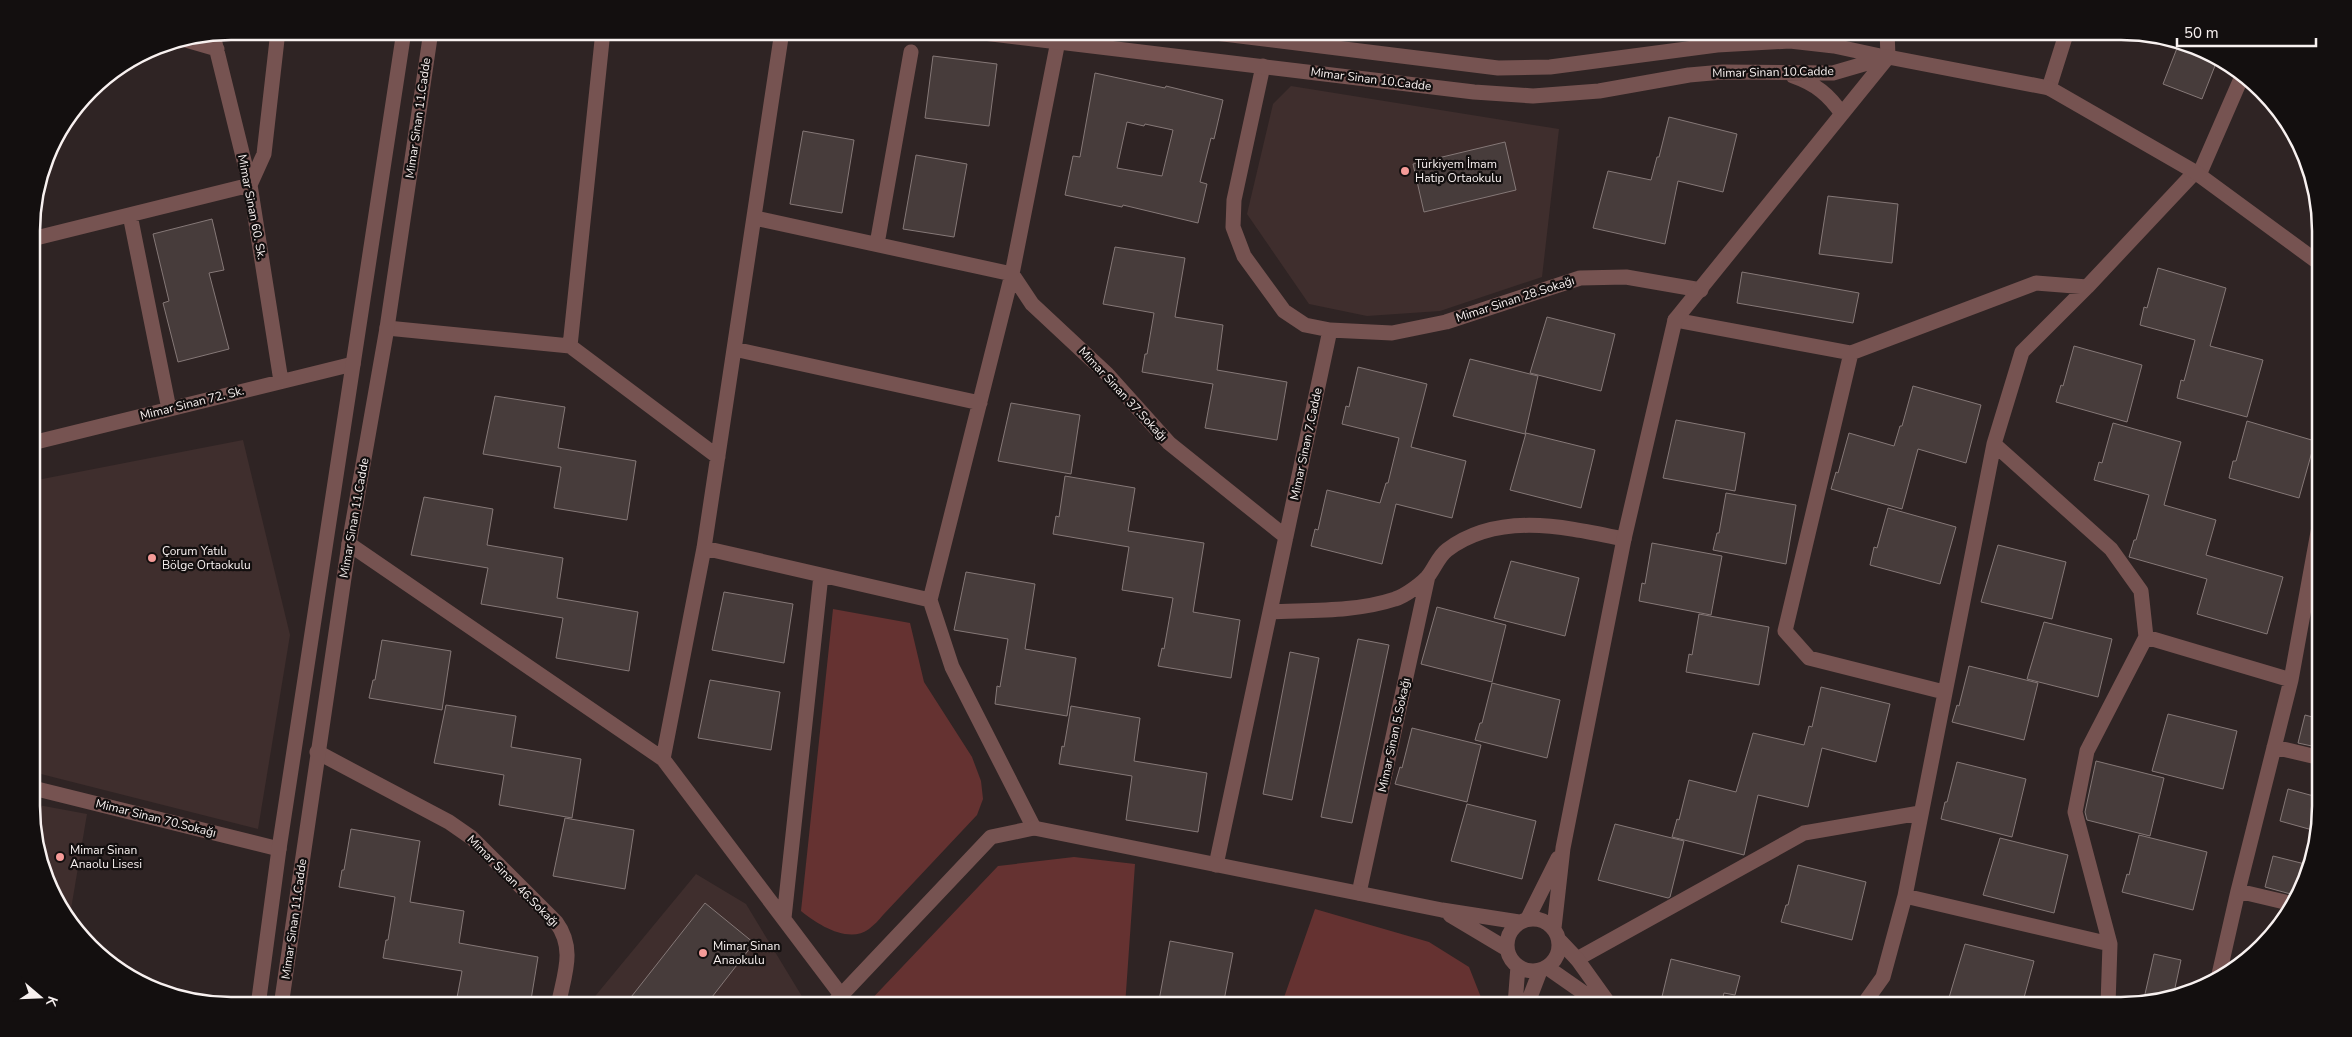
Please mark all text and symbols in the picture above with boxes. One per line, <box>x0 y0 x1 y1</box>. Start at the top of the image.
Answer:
scale bar <box>2177 15 2316 47</box>
text: 50 m <box>2184 23 2219 43</box>
street label: Mimar Sinan 11.Cadde <box>402 57 434 179</box>
street label: Mimar Sinan 10.Cadde <box>1712 63 1834 81</box>
street label: Mimar Sinan 10.Cadde <box>1310 64 1432 94</box>
street label: Mimar Sinan 60. Sk. <box>234 153 270 261</box>
place label: Türkiyem İmam Hatip Ortaokulu <box>1415 156 1502 186</box>
marker: Türkiyem İmam Hatip Ortaokulu <box>1399 165 1411 177</box>
street label: Mimar Sinan 28.Sokağı <box>1454 272 1576 326</box>
street label: Mimar Sinan 37.Sokağı <box>1075 343 1171 445</box>
street label: Mimar Sinan 72. Sk. <box>138 382 246 424</box>
street label: Mimar Sinan 7.Cadde <box>1286 386 1326 502</box>
street label: Mimar Sinan 11.Cadde <box>336 457 372 579</box>
place label: Çorum Yatılı Bölge Ortaokulu <box>162 543 251 573</box>
marker: Çorum Yatılı Bölge Ortaokulu <box>146 552 158 564</box>
street label: Mimar Sinan 5.Sokağı <box>1374 676 1414 794</box>
street label: Mimar Sinan 70.Sokağı <box>94 795 218 841</box>
street label: Mimar Sinan 46.Sokağı <box>464 832 562 930</box>
place label: Mimar Sinan Anaolu Lisesi <box>70 842 142 872</box>
marker: Mimar Sinan Anaolu Lisesi <box>54 851 66 863</box>
street label: Mimar Sinan 11.Cadde <box>278 858 310 980</box>
place label: Mimar Sinan Anaokulu <box>713 938 780 968</box>
marker: Mimar Sinan Anaokulu <box>697 947 709 959</box>
north arrow <box>15 972 65 1022</box>
text: K <box>41 994 62 1009</box>

